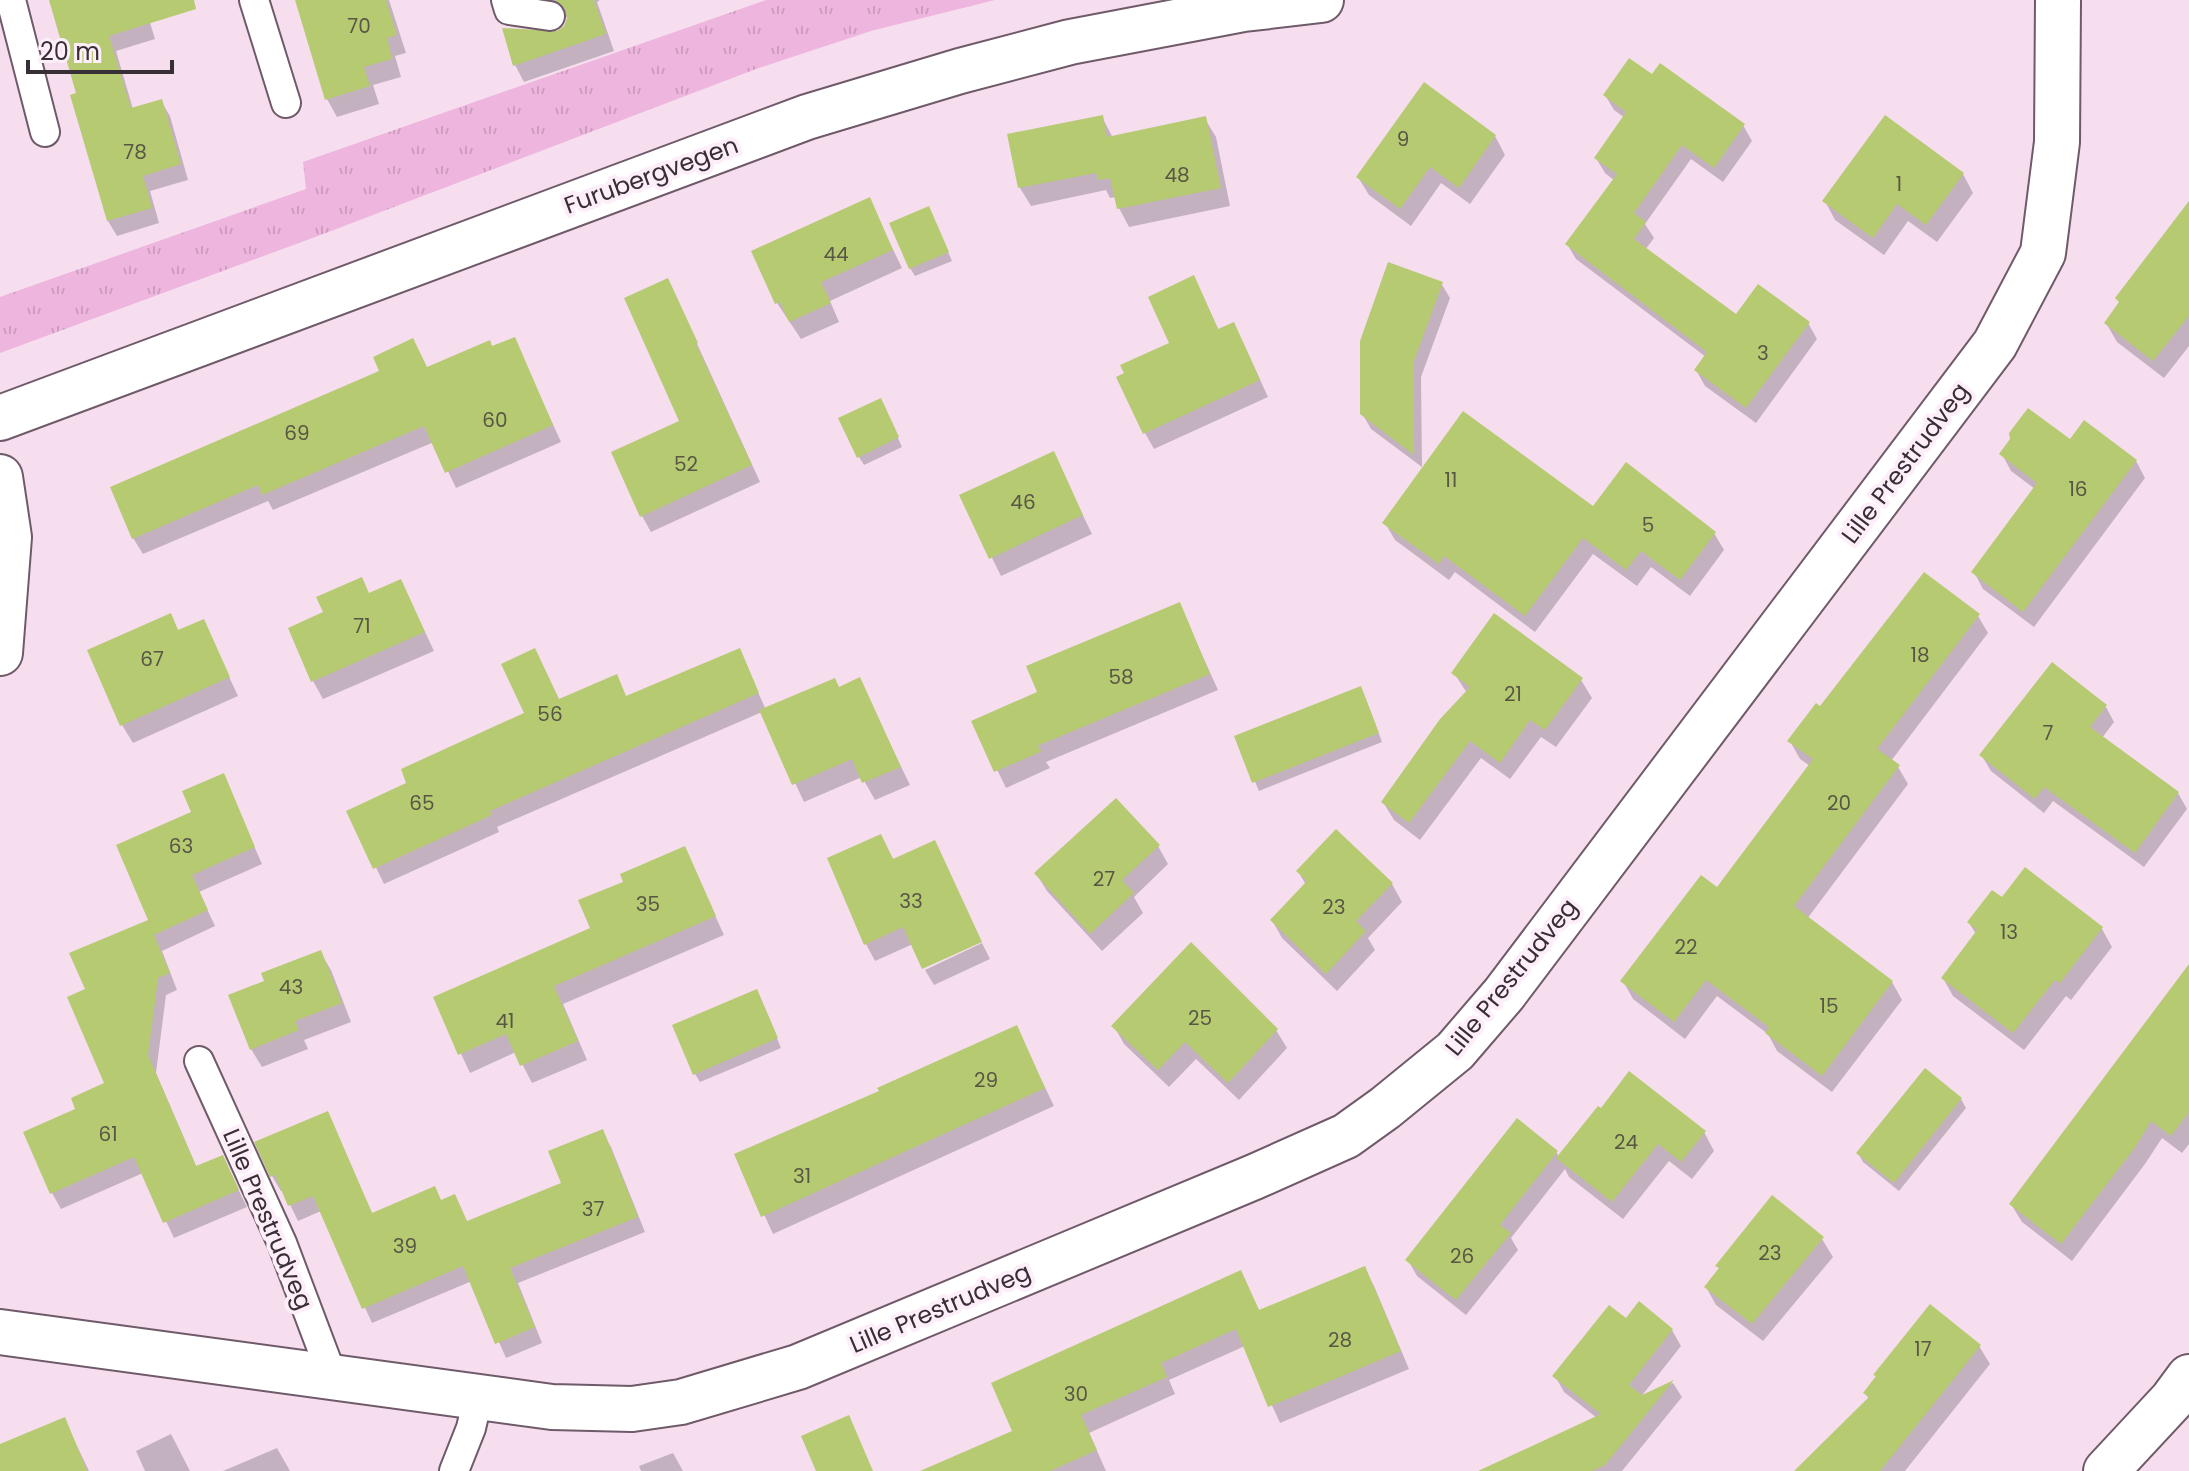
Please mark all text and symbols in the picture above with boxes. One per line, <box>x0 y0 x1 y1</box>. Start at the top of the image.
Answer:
house number: 70 <box>347 12 371 40</box>
scale bar <box>28 24 172 74</box>
text: 20 m <box>40 35 100 68</box>
house number: 9 <box>1397 125 1409 153</box>
street label: Furubergvegen <box>559 128 743 222</box>
house number: 78 <box>123 138 147 166</box>
house number: 48 <box>1164 161 1190 189</box>
house number: 1 <box>1896 170 1902 198</box>
house number: 44 <box>823 240 849 268</box>
house number: 3 <box>1757 339 1769 367</box>
street label: Lille Prestrudveg <box>1834 376 1976 550</box>
house number: 60 <box>482 406 508 434</box>
house number: 69 <box>284 419 310 447</box>
house number: 52 <box>674 450 698 478</box>
house number: 11 <box>1445 466 1457 494</box>
house number: 16 <box>2068 475 2088 503</box>
house number: 46 <box>1010 488 1036 516</box>
house number: 5 <box>1642 511 1654 539</box>
house number: 71 <box>353 612 371 640</box>
house number: 18 <box>1910 641 1930 669</box>
house number: 67 <box>140 645 164 673</box>
house number: 58 <box>1108 663 1134 691</box>
house number: 21 <box>1504 680 1522 708</box>
house number: 56 <box>537 700 563 728</box>
house number: 7 <box>2043 719 2054 747</box>
house number: 65 <box>409 789 435 817</box>
house number: 20 <box>1827 789 1851 817</box>
house number: 63 <box>169 832 193 860</box>
house number: 27 <box>1093 865 1115 893</box>
house number: 33 <box>899 887 923 915</box>
house number: 35 <box>636 890 660 918</box>
street label: Lille Prestrudveg <box>1437 891 1585 1063</box>
house number: 23 <box>1322 893 1346 921</box>
house number: 13 <box>2000 918 2018 946</box>
house number: 22 <box>1675 933 1698 961</box>
house number: 43 <box>279 973 303 1001</box>
house number: 15 <box>1820 992 1838 1020</box>
house number: 25 <box>1188 1004 1212 1032</box>
house number: 41 <box>496 1007 514 1035</box>
house number: 29 <box>974 1066 998 1094</box>
house number: 61 <box>98 1120 118 1148</box>
street label: Lille Prestrudveg <box>215 1124 321 1314</box>
house number: 24 <box>1614 1128 1638 1156</box>
house number: 31 <box>793 1162 811 1190</box>
house number: 37 <box>582 1195 604 1223</box>
house number: 39 <box>393 1232 417 1260</box>
house number: 23 <box>1758 1239 1782 1267</box>
house number: 26 <box>1450 1242 1474 1270</box>
street label: Lille Prestrudveg <box>845 1255 1035 1361</box>
house number: 28 <box>1328 1326 1352 1354</box>
house number: 17 <box>1914 1335 1932 1363</box>
house number: 30 <box>1064 1380 1088 1408</box>

